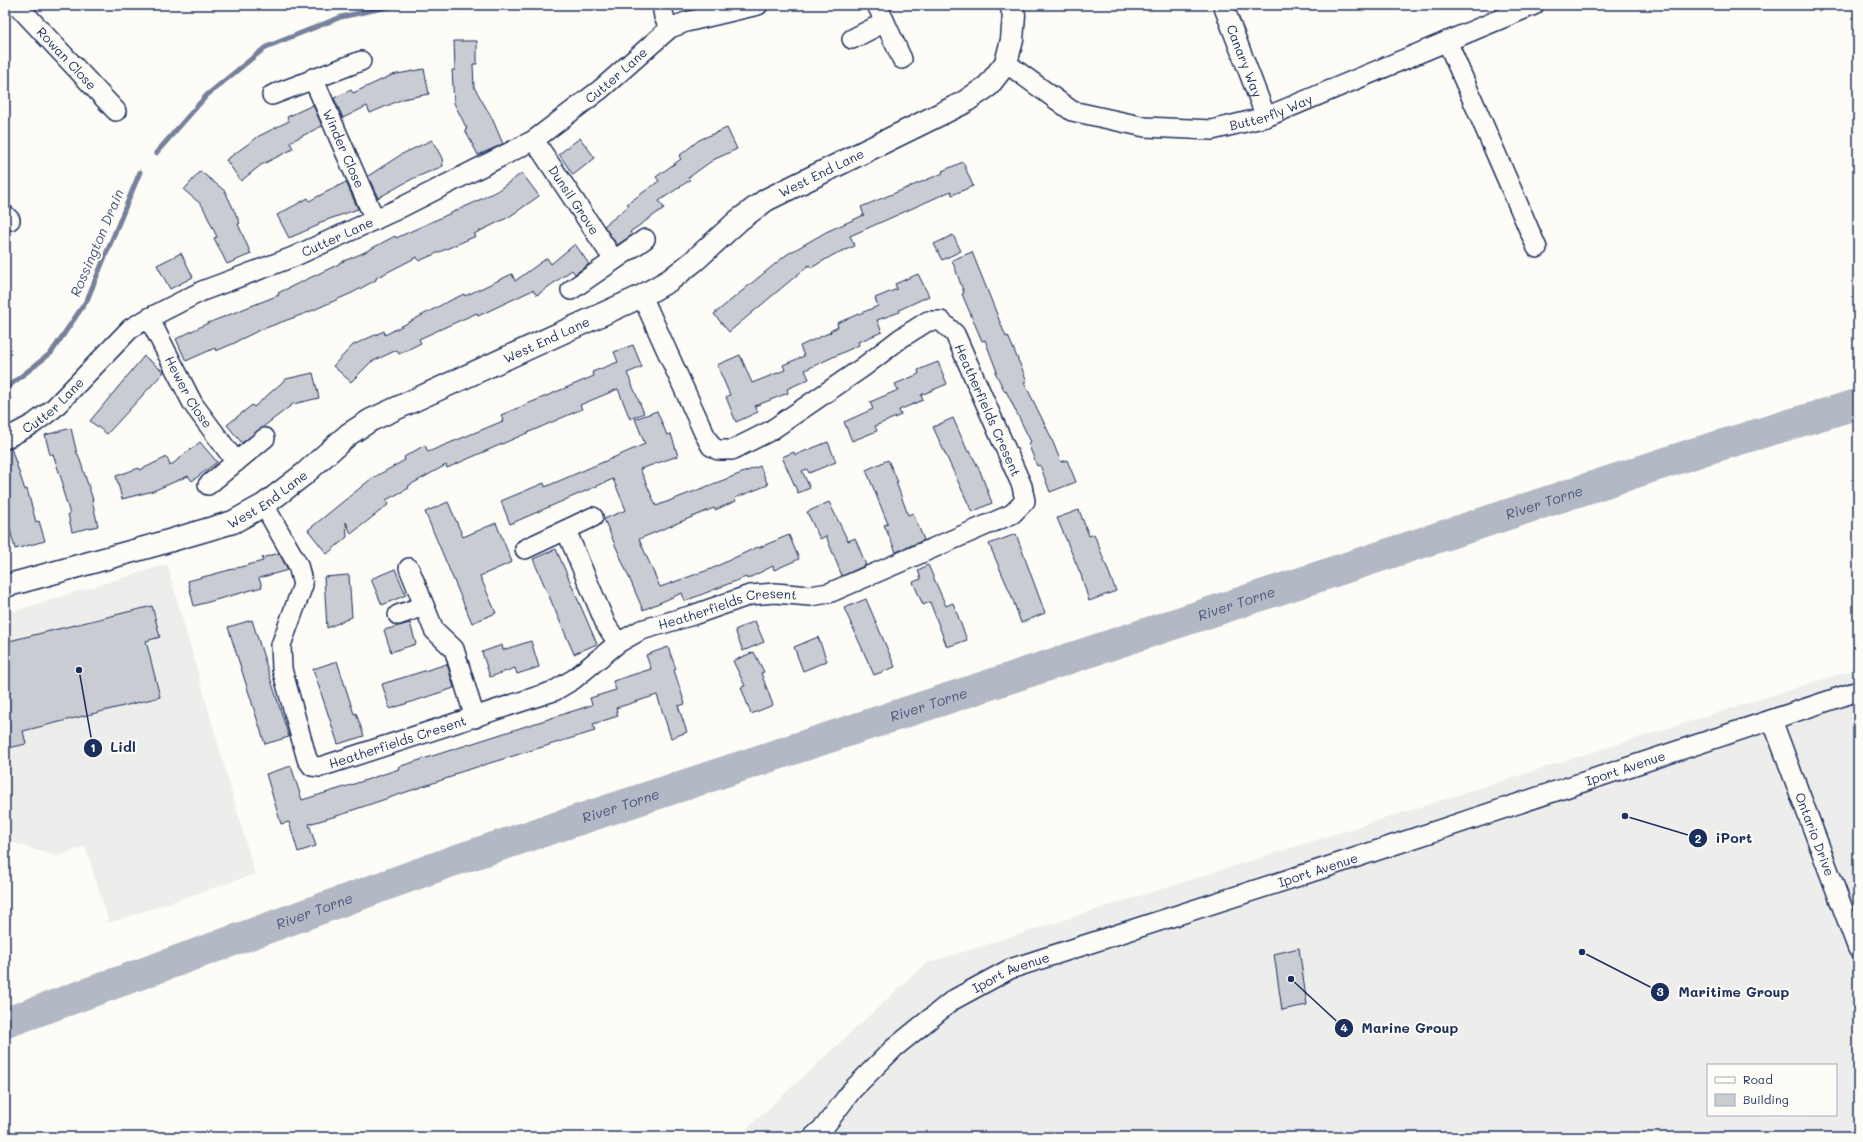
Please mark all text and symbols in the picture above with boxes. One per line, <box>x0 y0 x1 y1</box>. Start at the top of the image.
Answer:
street label: Canary Way <box>1223 22 1267 100</box>
street label: Rowan Close <box>34 23 101 93</box>
street label: Cutter Lane <box>581 43 650 106</box>
street label: Butterfly Way <box>1228 90 1315 134</box>
street label: Winder Close <box>320 106 369 190</box>
street label: West End Lane <box>776 144 866 201</box>
street label: Dunsil Grove <box>545 162 604 238</box>
water label: Rossington Drain <box>65 186 128 300</box>
street label: Cutter Lane <box>298 213 375 260</box>
street label: West End Lane <box>500 312 592 366</box>
street label: Heatherfields Cresent <box>952 341 1025 479</box>
street label: Hewer Close <box>162 353 217 431</box>
street label: Cutter Lane <box>19 373 87 436</box>
street label: West End Lane <box>224 466 310 532</box>
water label: River Torne <box>1503 480 1585 524</box>
water label: River Torne <box>1195 582 1277 625</box>
street label: Heatherfields Cresent <box>656 584 798 633</box>
water label: River Torne <box>887 683 970 726</box>
street label: Heatherfields Cresent <box>326 711 468 772</box>
callout: Lidl <box>83 735 144 761</box>
text: Lidl <box>110 737 136 756</box>
text: 1 <box>90 739 96 755</box>
street label: Iport Avenue <box>1583 747 1667 789</box>
water label: River Torne <box>579 784 662 827</box>
street label: Ontario Drive <box>1792 790 1839 878</box>
callout: iPort <box>1688 825 1761 851</box>
text: iPort <box>1716 828 1752 847</box>
text: 2 <box>1695 830 1702 846</box>
street label: Iport Avenue <box>1276 848 1360 890</box>
water label: River Torne <box>273 888 355 933</box>
street label: Iport Avenue <box>969 948 1051 996</box>
callout: Maritime Group <box>1650 979 1797 1005</box>
text: Maritime Group <box>1679 982 1790 1001</box>
text: 3 <box>1656 983 1664 999</box>
callout: Marine Group <box>1334 1015 1467 1041</box>
text: Marine Group <box>1362 1018 1459 1037</box>
text: 4 <box>1340 1019 1348 1035</box>
legend <box>1707 1064 1837 1116</box>
text: Road <box>1743 1071 1773 1087</box>
text: Building <box>1743 1091 1789 1107</box>

